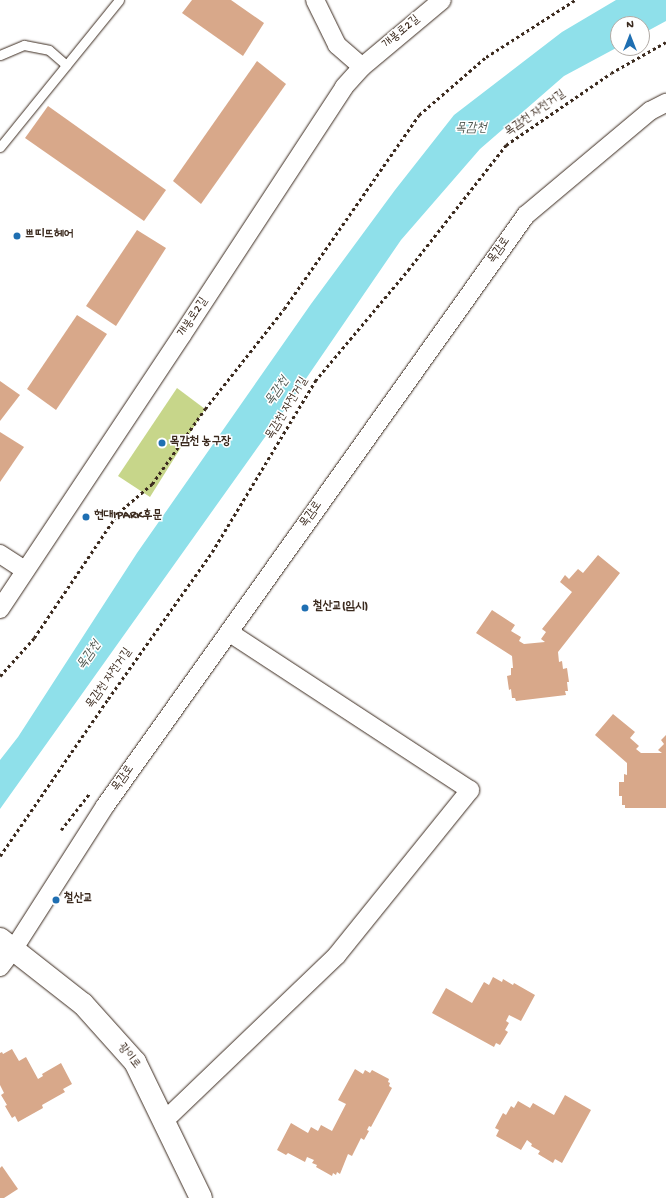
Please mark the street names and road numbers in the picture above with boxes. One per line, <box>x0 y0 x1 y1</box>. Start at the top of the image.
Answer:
street label: 개봉로2길 <box>380 13 424 53</box>
street label: 목감천 자전거길 <box>503 88 569 140</box>
street label: 목감로 <box>486 235 514 267</box>
street label: 개봉로2길 <box>176 295 212 341</box>
street label: 목감천 자전거길 <box>264 375 312 443</box>
street label: 목감로 <box>298 499 326 531</box>
street label: 목감천 자전거길 <box>84 646 136 712</box>
street label: 목감로 <box>110 763 138 795</box>
street label: 광이로 <box>114 1041 142 1073</box>

